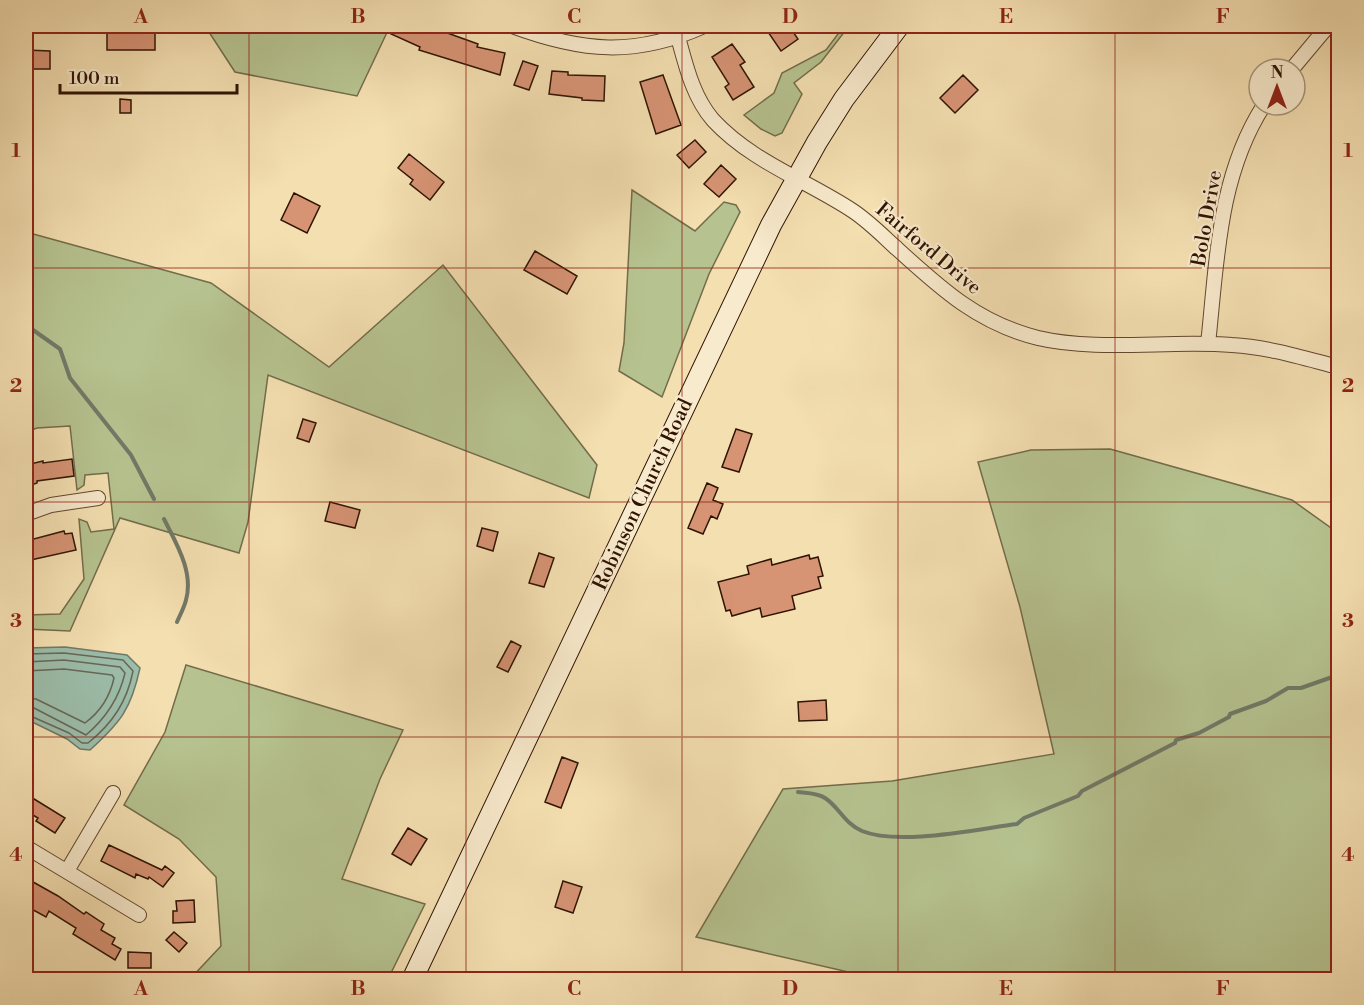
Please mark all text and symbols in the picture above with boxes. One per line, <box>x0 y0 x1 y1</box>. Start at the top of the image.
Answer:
text: A <box>133 5 149 30</box>
text: B <box>350 5 366 30</box>
text: C <box>567 5 581 30</box>
text: D <box>782 5 798 30</box>
text: E <box>999 5 1013 30</box>
text: F <box>1216 5 1230 30</box>
scale bar <box>60 57 237 95</box>
north arrow <box>1247 57 1307 117</box>
text: N <box>1271 63 1284 83</box>
text: 100 m <box>69 67 120 90</box>
text: 1 <box>11 139 21 164</box>
text: 1 <box>1343 139 1353 164</box>
street label: Bolo Drive <box>1187 168 1228 269</box>
street label: Fairford Drive <box>870 198 986 301</box>
text: 2 <box>10 374 22 399</box>
text: 2 <box>1342 374 1354 399</box>
street label: Robinson Church Road <box>588 394 699 594</box>
text: 3 <box>10 609 22 634</box>
text: 3 <box>1342 609 1354 634</box>
text: 4 <box>9 843 23 868</box>
text: 4 <box>1341 843 1355 868</box>
text: A <box>133 977 149 1002</box>
text: B <box>350 977 366 1002</box>
text: C <box>567 977 581 1002</box>
text: D <box>782 977 798 1002</box>
text: E <box>999 977 1013 1002</box>
text: F <box>1216 977 1230 1002</box>

